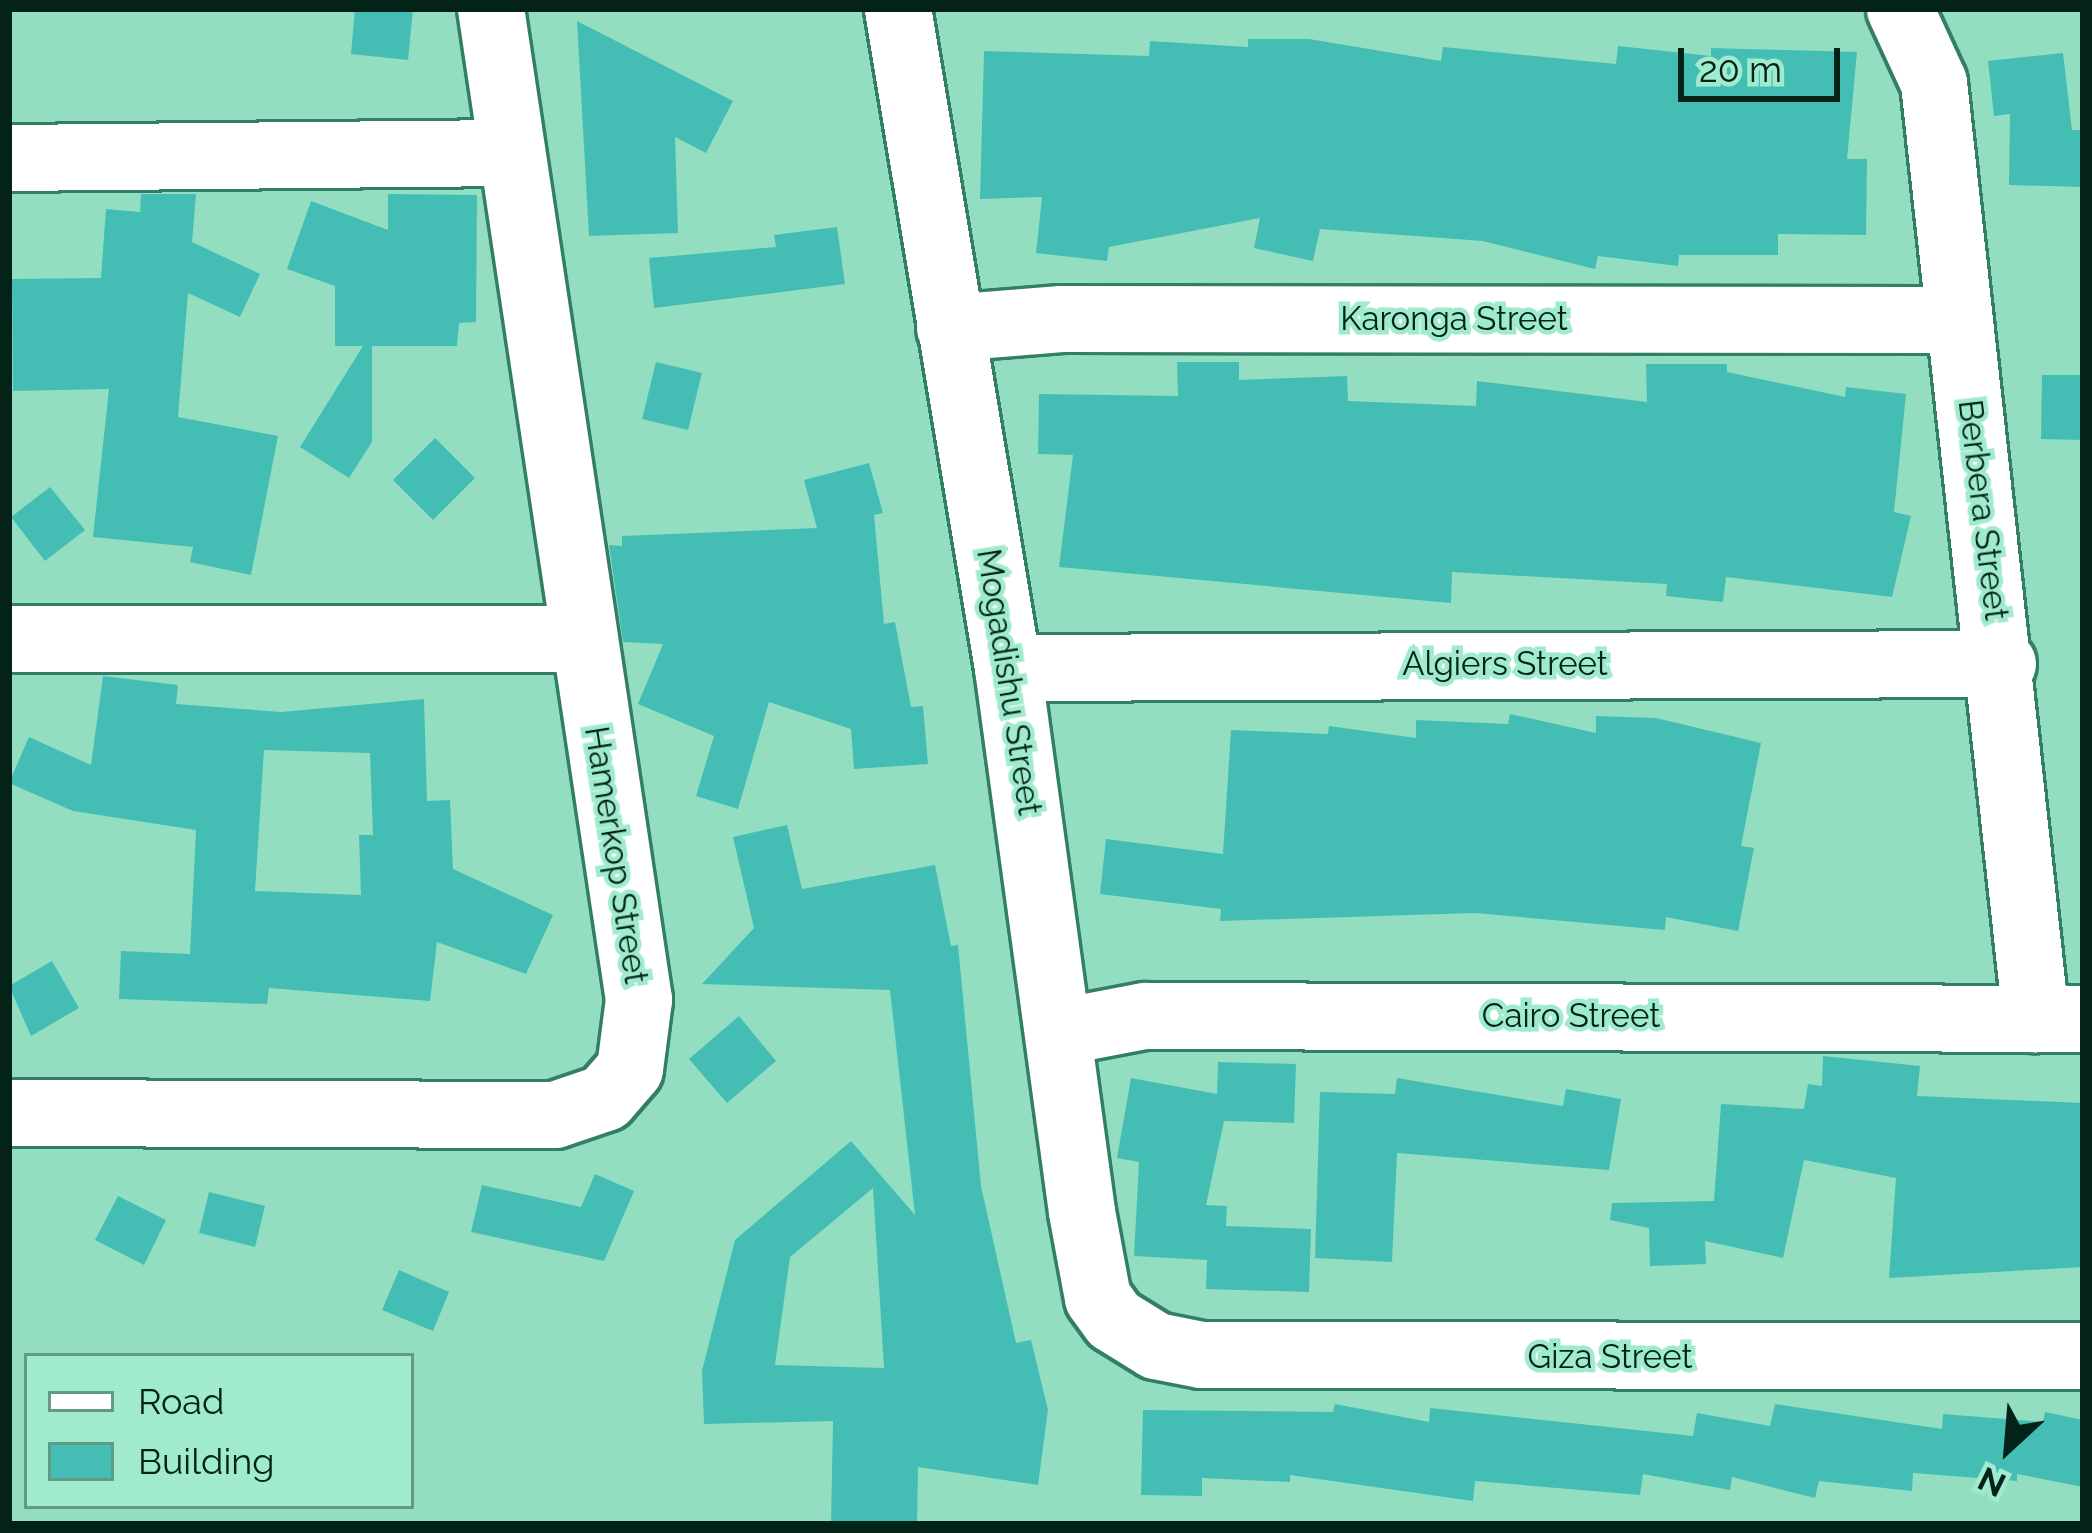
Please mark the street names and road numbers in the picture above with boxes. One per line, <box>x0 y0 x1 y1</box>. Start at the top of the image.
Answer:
street label: Karonga Street <box>1340 299 1568 339</box>
street label: Berbera Street <box>1950 397 2016 623</box>
street label: Mogadishu Street <box>968 546 1050 818</box>
street label: Algiers Street <box>1402 644 1608 684</box>
street label: Hamerkop Street <box>576 724 656 986</box>
street label: Cairo Street <box>1482 996 1660 1036</box>
street label: Giza Street <box>1528 1337 1692 1377</box>

